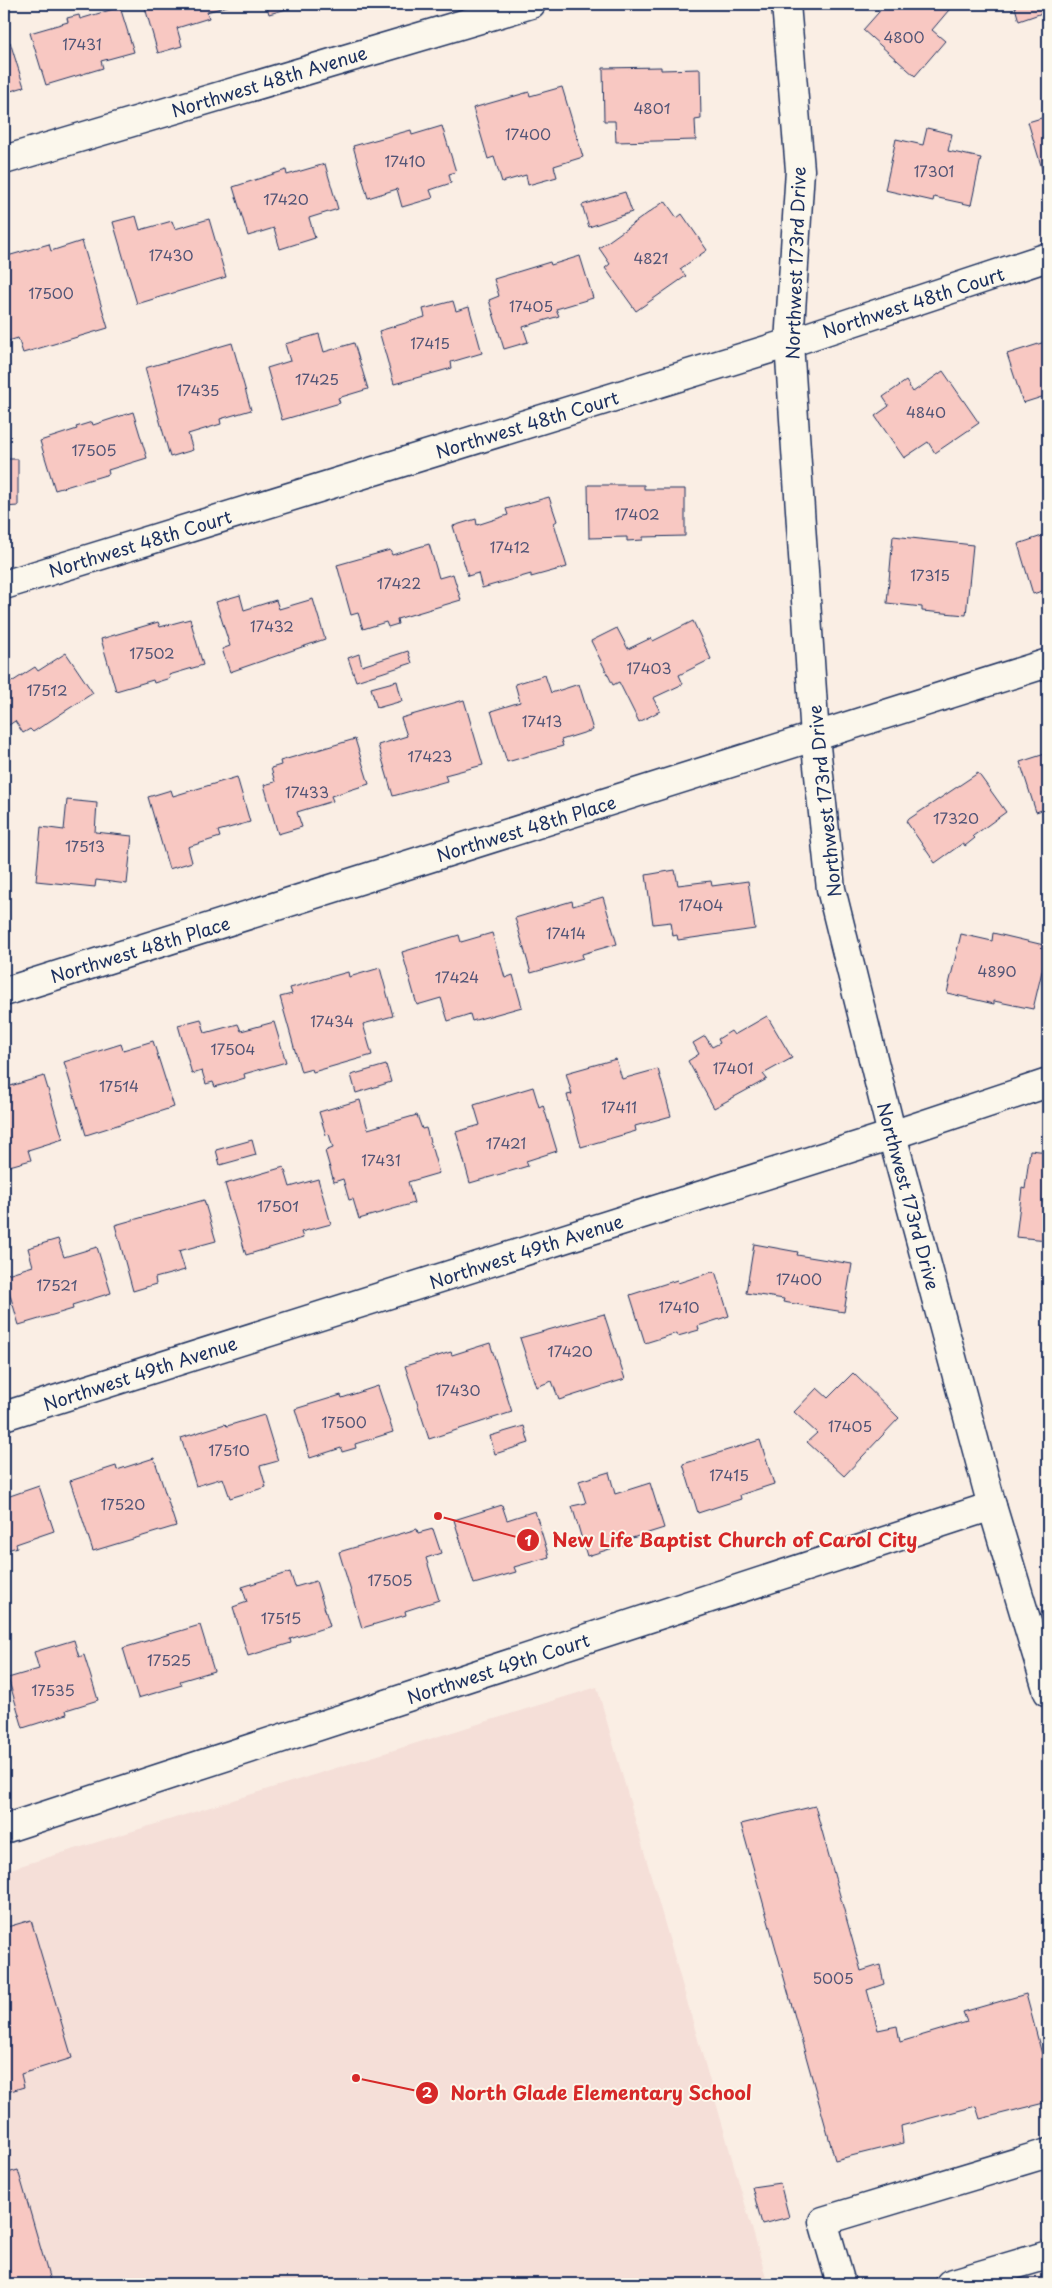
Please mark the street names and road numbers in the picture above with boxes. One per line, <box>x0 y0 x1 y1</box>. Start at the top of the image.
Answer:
street label: Northwest 48th Avenue <box>168 38 370 124</box>
street label: Northwest 173rd Drive <box>778 166 812 360</box>
street label: Northwest 48th Court <box>818 260 1008 344</box>
street label: Northwest 48th Court <box>432 383 622 465</box>
street label: Northwest 48th Court <box>45 502 235 584</box>
street label: Northwest 173rd Drive <box>800 704 848 898</box>
street label: Northwest 48th Place <box>433 788 619 868</box>
street label: Northwest 48th Place <box>47 909 233 989</box>
street label: Northwest 173rd Drive <box>871 1099 947 1293</box>
street label: Northwest 49th Avenue <box>425 1207 627 1295</box>
street label: Northwest 49th Avenue <box>39 1329 241 1417</box>
street label: Northwest 49th Court <box>403 1626 593 1710</box>

